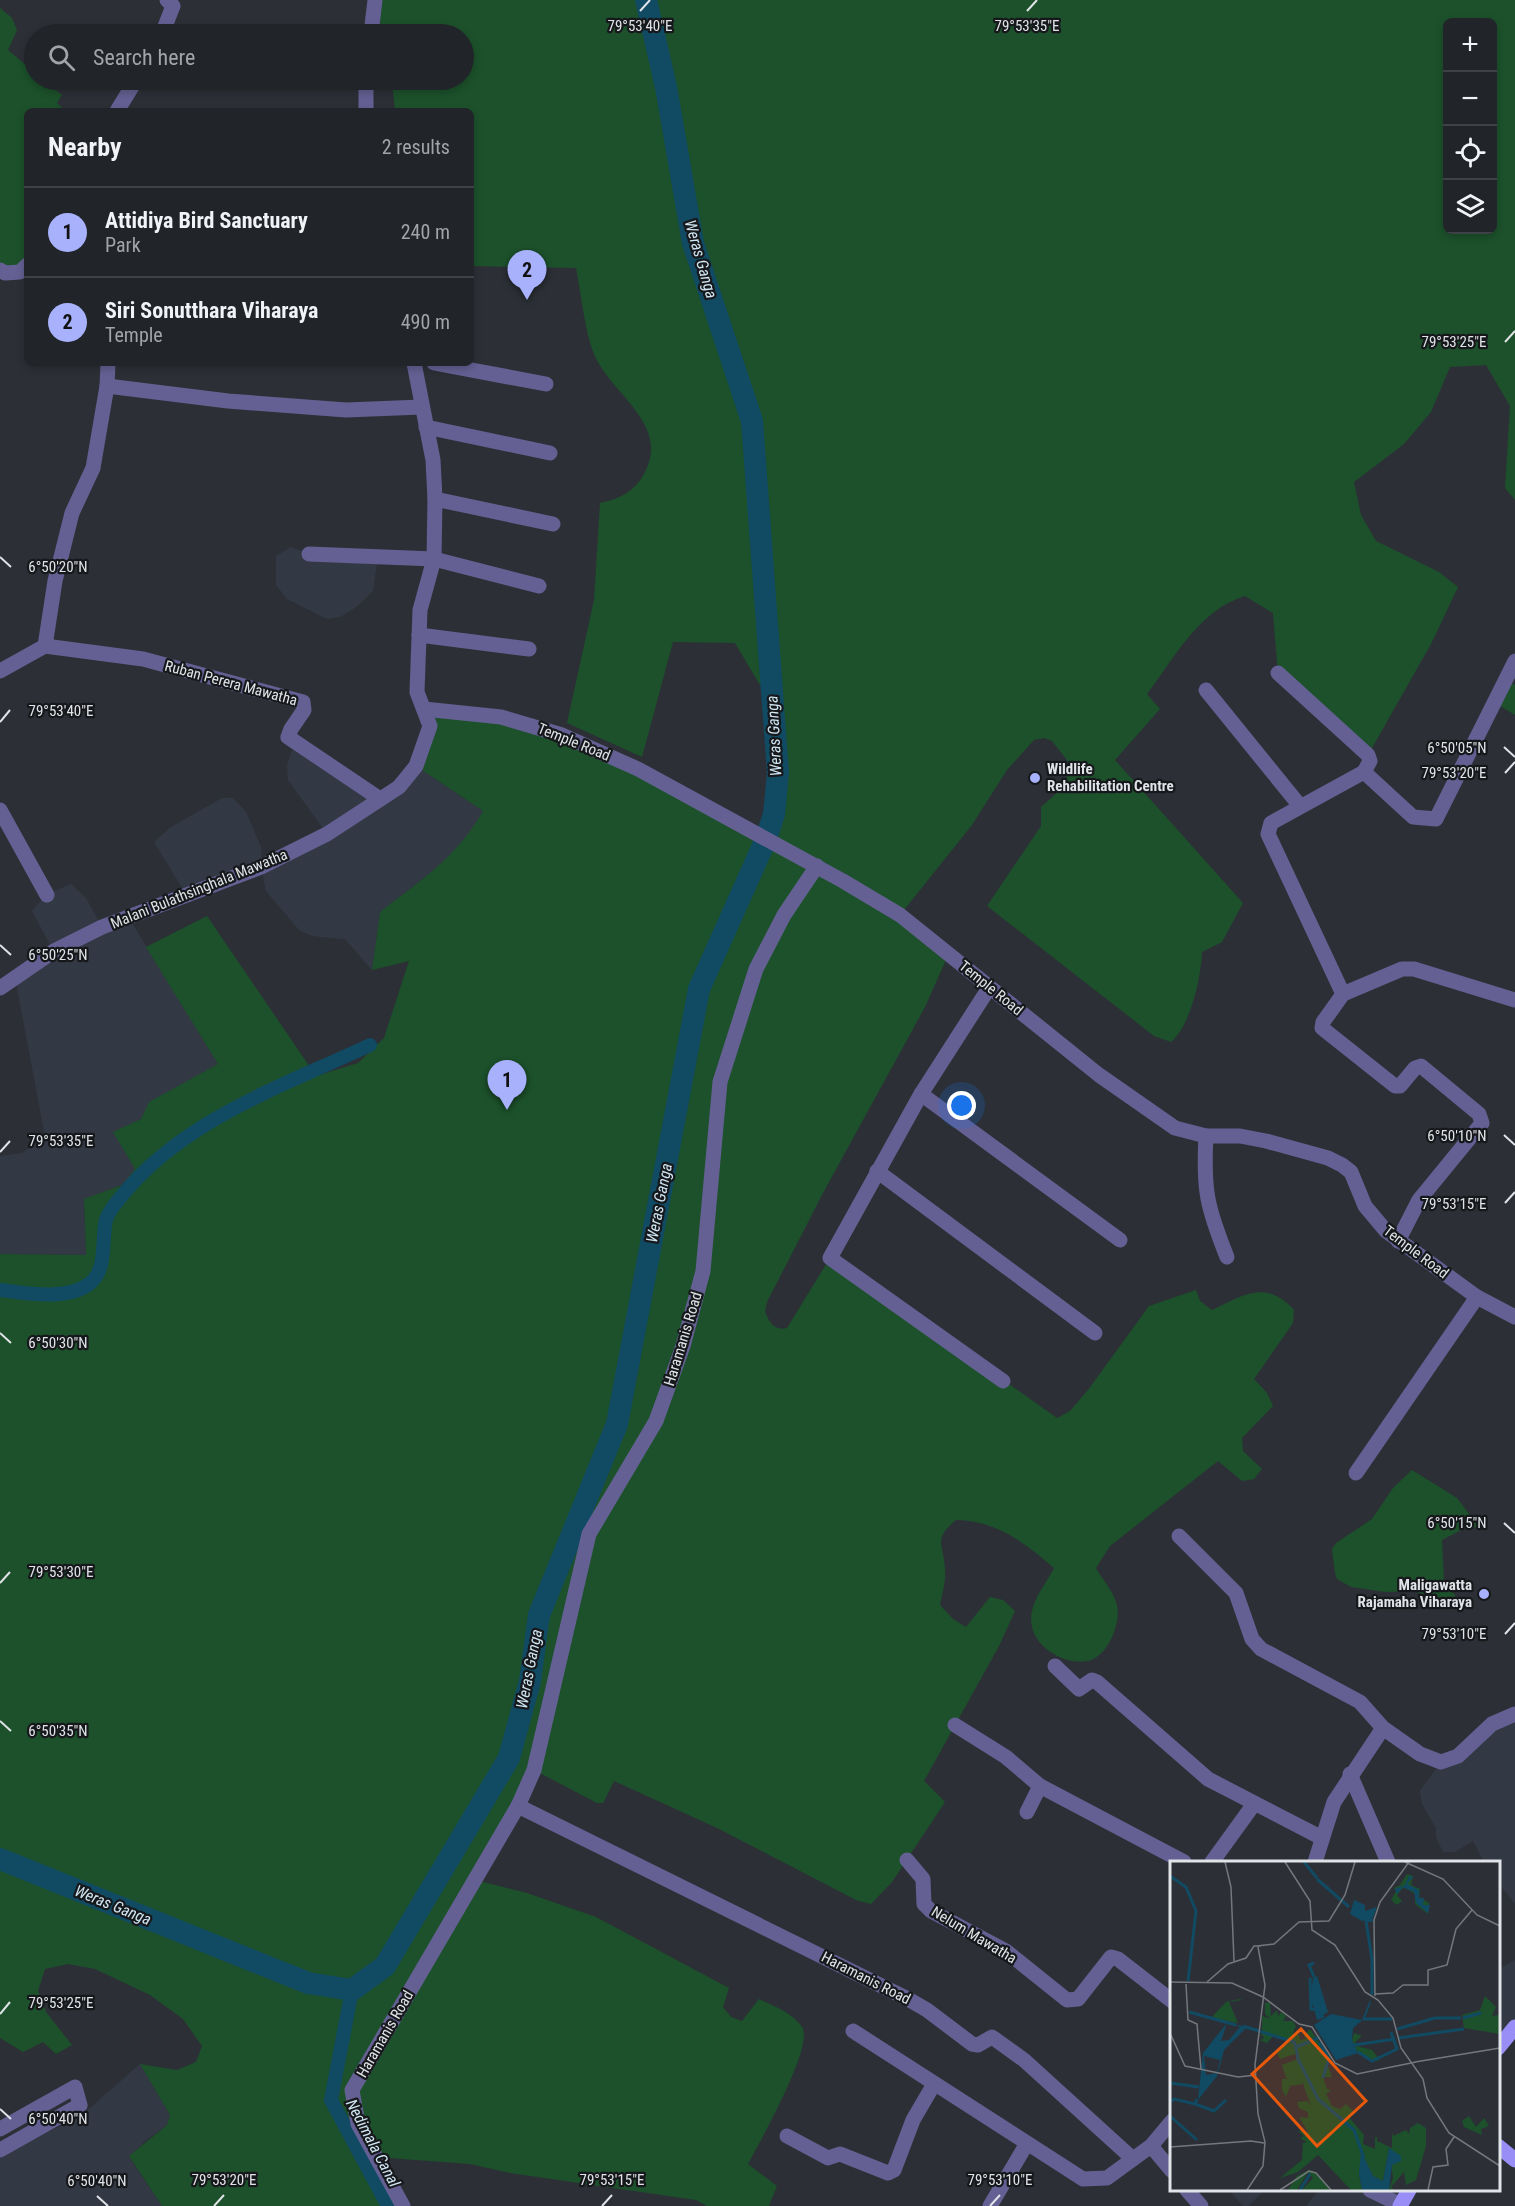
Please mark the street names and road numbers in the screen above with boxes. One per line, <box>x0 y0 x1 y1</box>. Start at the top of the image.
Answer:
street label: Ruban Perera Mawatha <box>163 657 299 709</box>
street label: Temple Road <box>535 719 613 765</box>
street label: Malani Bulathsinghala Mawatha <box>108 845 290 933</box>
street label: Temple Road <box>955 957 1027 1019</box>
street label: Temple Road <box>1380 1222 1452 1282</box>
street label: Haramanis Road <box>660 1290 706 1388</box>
street label: Nelum Mawatha <box>928 1903 1020 1967</box>
street label: Haramanis Road <box>818 1948 914 2008</box>
street label: Haramanis Road <box>353 1987 417 2081</box>

